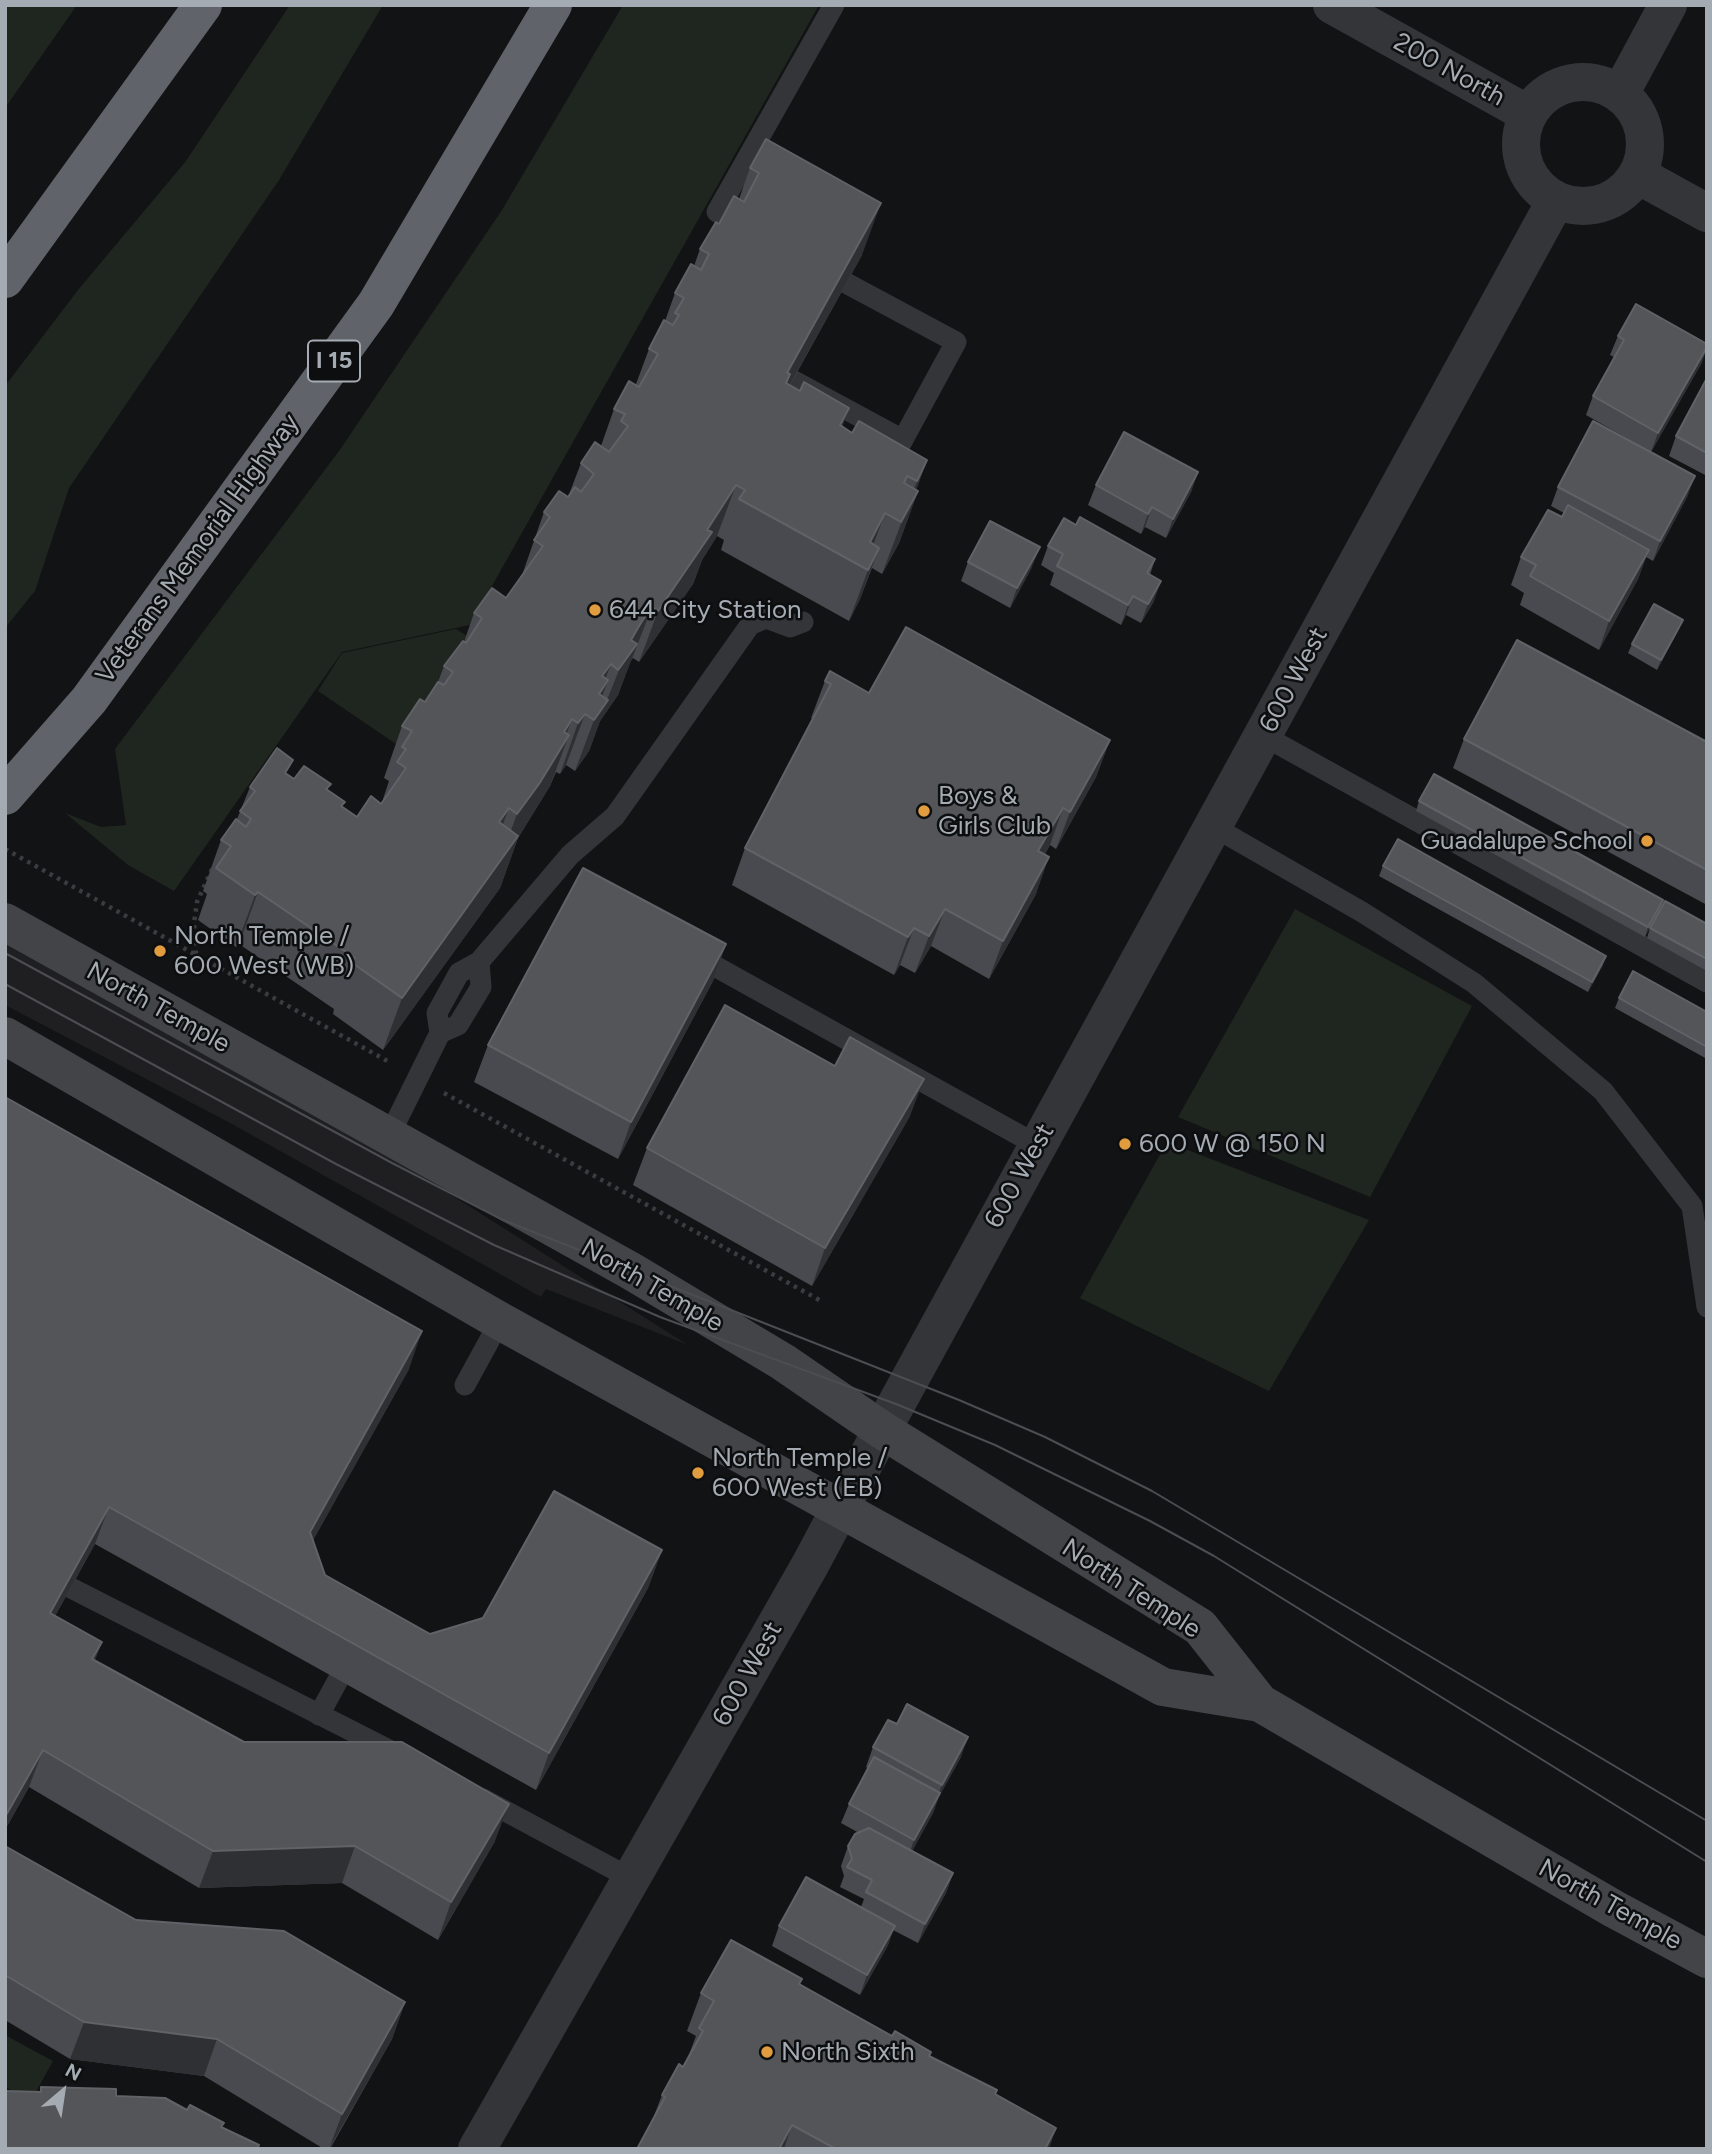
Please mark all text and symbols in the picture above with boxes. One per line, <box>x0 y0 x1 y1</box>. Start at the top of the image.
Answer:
street label: 200 North <box>1388 27 1510 113</box>
road number: I 15 <box>308 340 360 382</box>
street label: Veterans Memorial Highway <box>90 408 306 690</box>
place label: 644 City Station <box>609 594 802 626</box>
marker: 644 City Station <box>587 602 603 618</box>
street label: 600 West <box>1253 622 1335 738</box>
place label: Boys & Girls Club <box>938 780 1051 842</box>
marker: Boys & Girls Club <box>916 803 932 819</box>
place label: Guadalupe School <box>1420 825 1633 857</box>
marker: Guadalupe School <box>1639 833 1655 849</box>
place label: North Temple / 600 West (WB) <box>174 920 354 982</box>
marker: North Temple / 600 West (WB) <box>152 943 168 959</box>
street label: North Temple <box>81 956 235 1060</box>
street label: 600 West <box>979 1118 1061 1234</box>
place label: 600 W @ 150 N <box>1139 1128 1326 1160</box>
marker: 600 W @ 150 N <box>1117 1136 1133 1152</box>
street label: North Temple <box>575 1233 729 1339</box>
place label: North Temple / 600 West (EB) <box>712 1442 888 1504</box>
marker: North Temple / 600 West (EB) <box>690 1465 706 1481</box>
street label: North Temple <box>1056 1533 1206 1645</box>
street label: 600 West <box>707 1616 789 1732</box>
street label: North Temple <box>1533 1853 1687 1957</box>
place label: North Sixth <box>781 2036 914 2068</box>
marker: North Sixth <box>759 2044 775 2060</box>
north arrow <box>28 2056 98 2126</box>
text: N <box>61 2059 85 2086</box>

